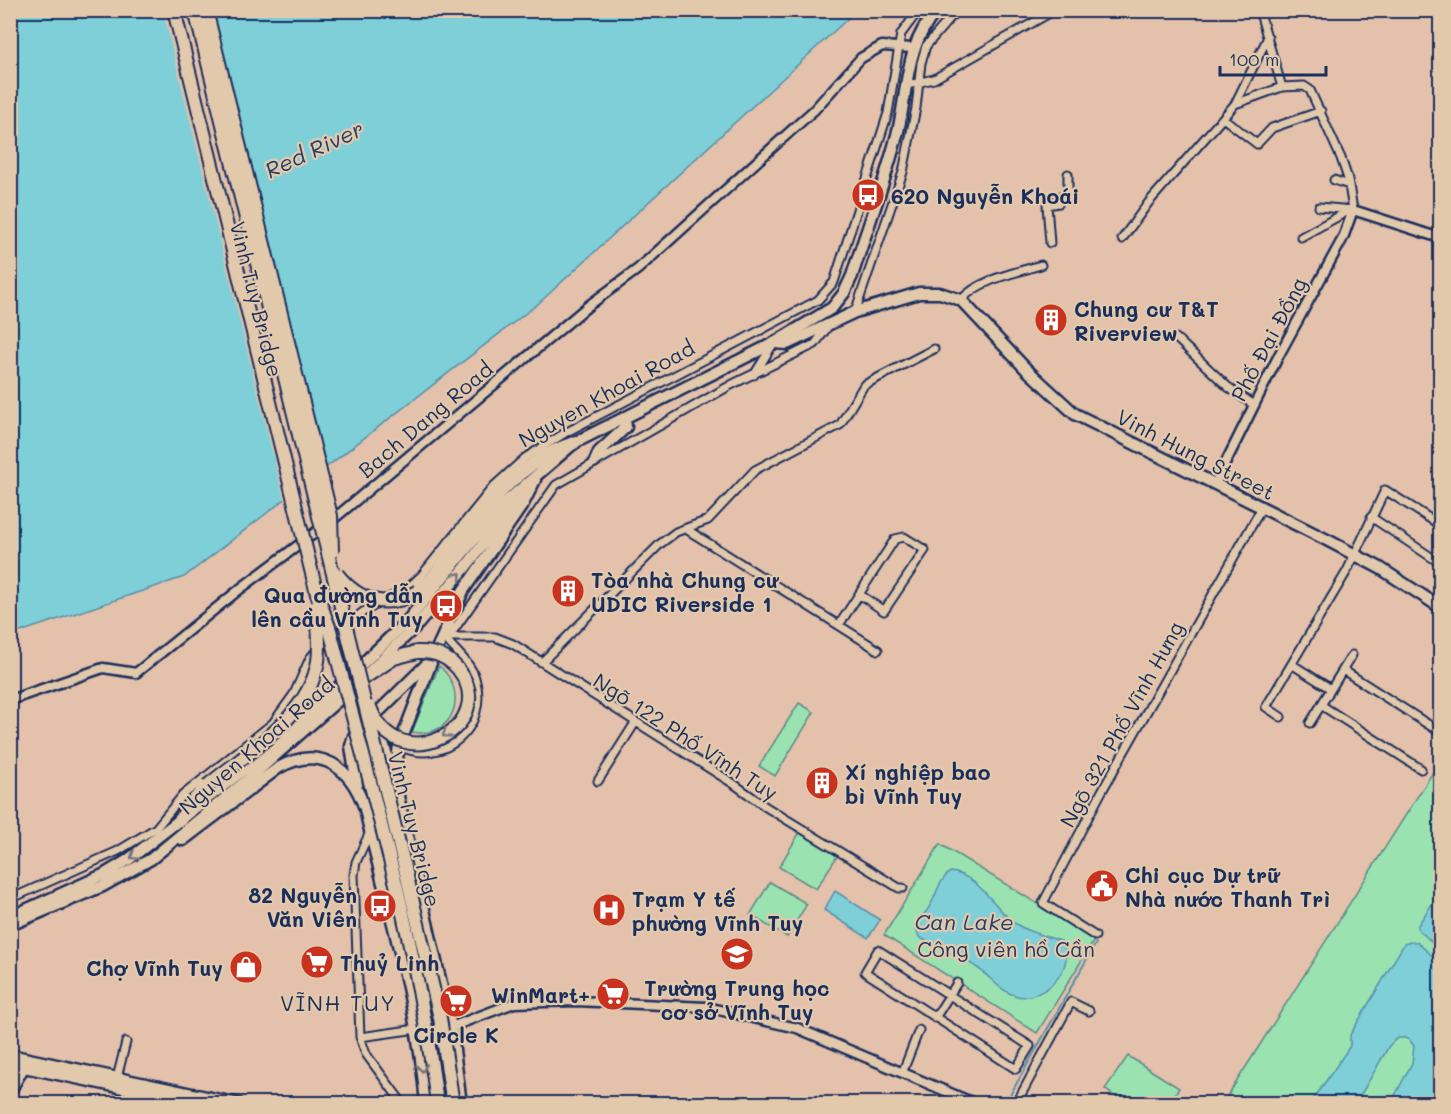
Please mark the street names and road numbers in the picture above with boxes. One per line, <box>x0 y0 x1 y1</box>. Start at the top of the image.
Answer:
street label: Vinh Tuy Bridge <box>225 218 289 380</box>
street label: Phố Đại Đồng <box>1224 272 1312 406</box>
street label: Nguyen Khoai Road <box>513 333 699 453</box>
street label: Bach Dang Road <box>352 355 498 483</box>
street label: Vinh Hung Street <box>1112 402 1280 506</box>
street label: Ngõ 321 Phố Vĩnh Hưng <box>1053 616 1189 832</box>
street label: Ngõ 122 Phố Vĩnh Tuy <box>589 666 783 806</box>
street label: Nguyen Khoai Road <box>173 670 339 820</box>
street label: Vinh Tuy Bridge <box>383 748 447 910</box>

